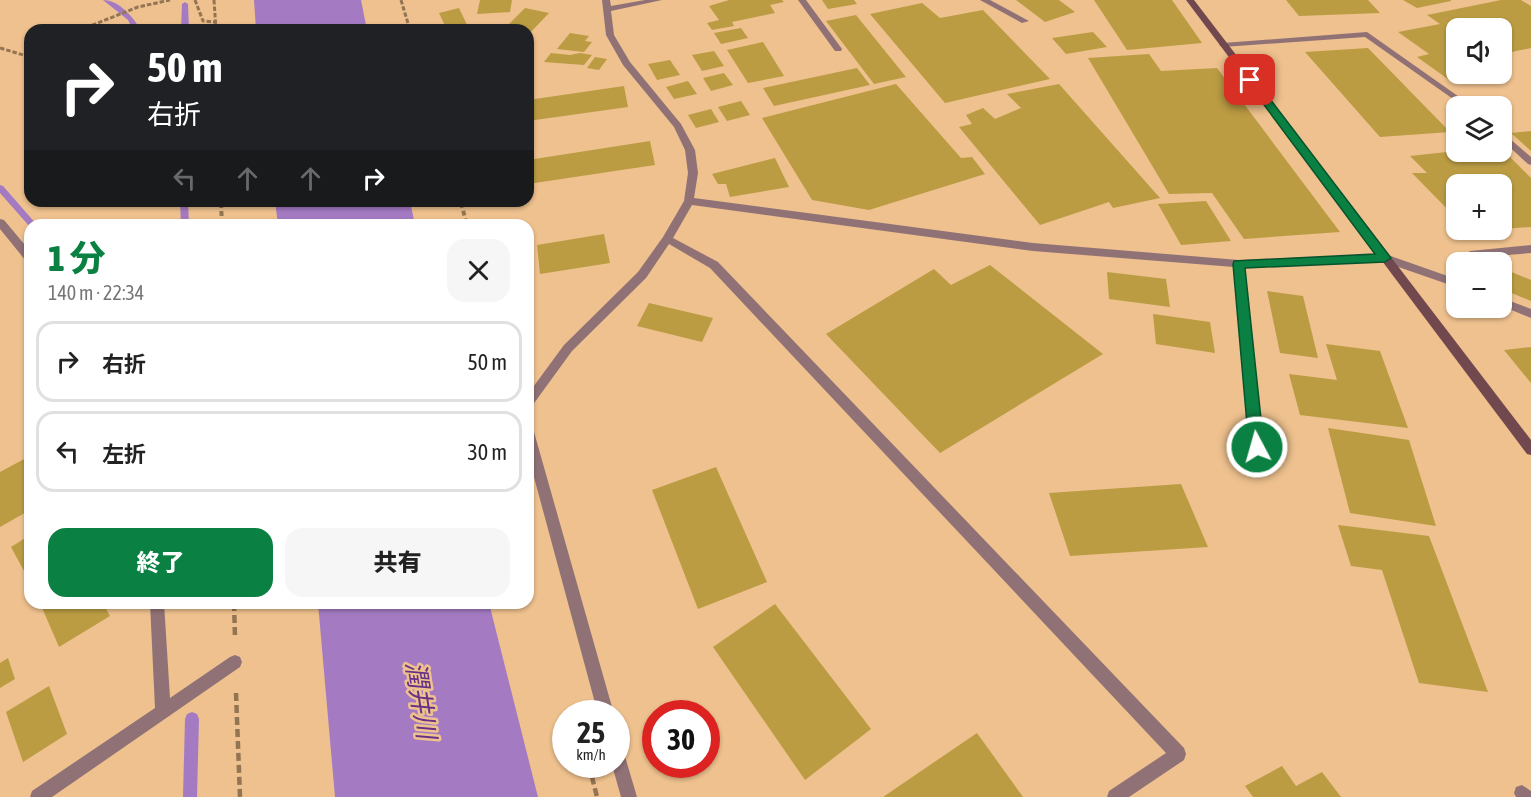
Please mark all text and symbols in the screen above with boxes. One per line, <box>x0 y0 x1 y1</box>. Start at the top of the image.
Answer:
map controls <box>1446 18 1512 318</box>
button: sound <box>1446 18 1512 84</box>
text: 50 m <box>147 43 222 91</box>
icon: right <box>48 48 126 126</box>
pin <box>1224 54 1275 105</box>
icon: arrive <box>1233 63 1266 96</box>
button: layers <box>1446 96 1512 162</box>
text: 右折 <box>147 99 201 130</box>
icon: left <box>168 162 201 195</box>
icon: ahead <box>231 162 264 195</box>
icon: ahead <box>294 162 327 195</box>
icon: right <box>357 162 390 195</box>
button: + <box>1446 174 1512 240</box>
text: 1 分 <box>48 237 106 279</box>
button: close <box>447 239 510 302</box>
button: − <box>1446 252 1512 318</box>
text: 140 m · 22:34 <box>48 281 144 304</box>
icon: right <box>51 345 84 378</box>
text: 50 m <box>467 349 507 375</box>
text: 右折 <box>102 351 146 377</box>
position arrow <box>1225 415 1289 479</box>
icon: left <box>51 435 84 468</box>
text: 30 m <box>467 439 507 465</box>
text: 左折 <box>102 441 146 467</box>
button: 終了 <box>48 528 273 597</box>
button: 共有 <box>285 528 510 597</box>
water label: 潤井川 <box>400 659 442 744</box>
speed limit sign: 30 <box>642 700 720 778</box>
text: 25 <box>577 715 605 749</box>
text: km/h <box>576 746 606 763</box>

